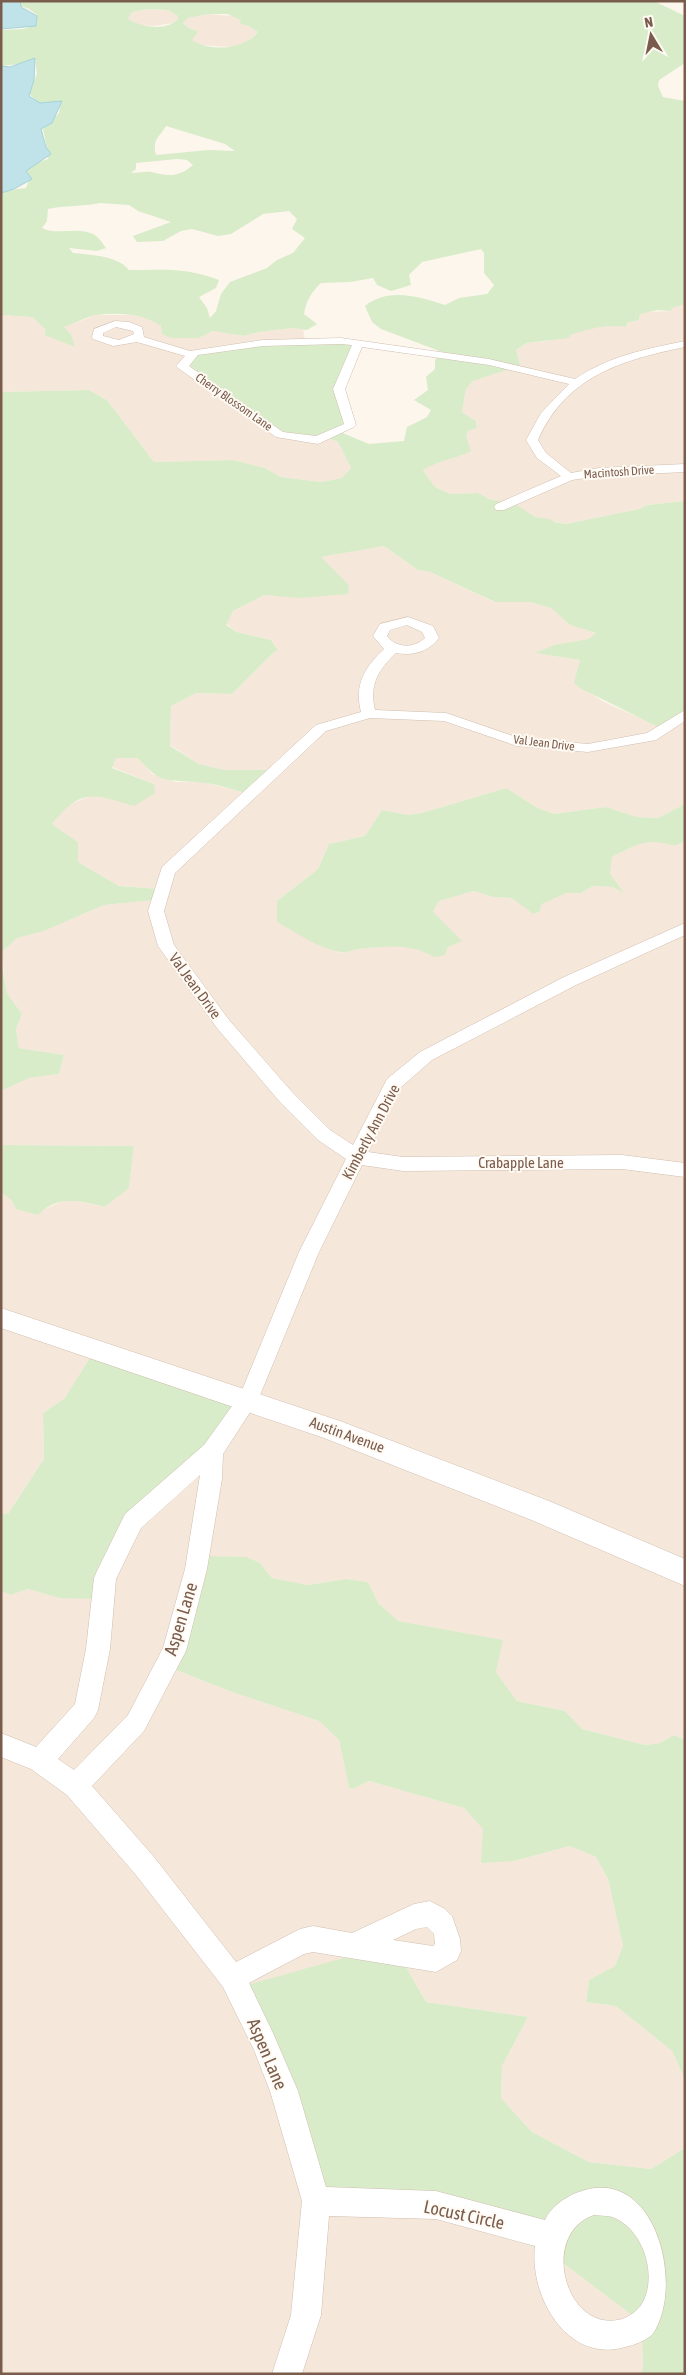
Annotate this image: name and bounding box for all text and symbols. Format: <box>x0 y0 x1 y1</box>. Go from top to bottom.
north arrow <box>626 10 676 60</box>
text: N <box>643 14 654 31</box>
street label: Cherry Blossom Lane <box>193 370 275 434</box>
street label: Macintosh Drive <box>583 463 655 481</box>
street label: Val Jean Drive <box>513 732 575 754</box>
street label: Val Jean Drive <box>166 950 225 1022</box>
street label: Kimberly Ann Drive <box>338 1081 403 1182</box>
street label: Crabapple Lane <box>478 1154 564 1171</box>
street label: Austin Avenue <box>307 1413 387 1456</box>
street label: Aspen Lane <box>159 1580 202 1658</box>
street label: Aspen Lane <box>243 2015 292 2093</box>
street label: Locust Circle <box>422 2196 506 2233</box>

